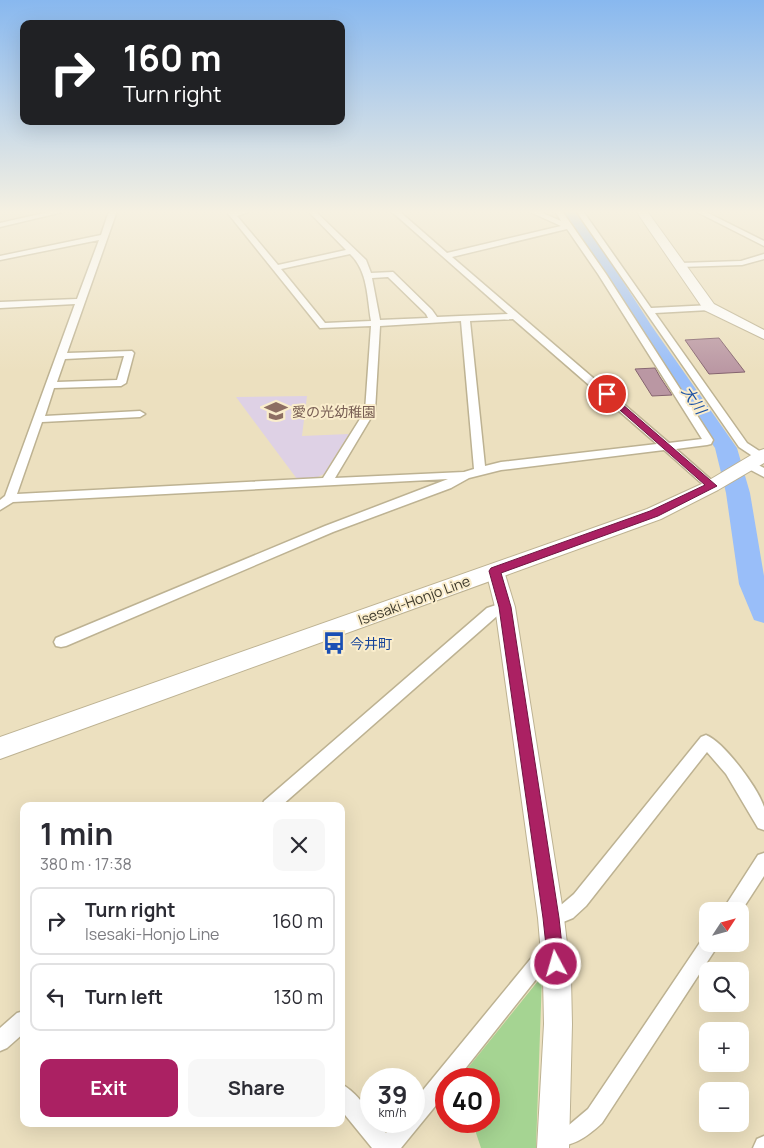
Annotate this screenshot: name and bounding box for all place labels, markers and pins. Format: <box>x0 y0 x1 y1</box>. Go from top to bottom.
pin <box>586 373 628 415</box>
school or university icon: 愛の光幼稚園 <box>263 398 289 424</box>
place label: 愛の光幼稚園 <box>292 402 376 421</box>
bus stop icon: 今井町 <box>321 630 347 656</box>
place label: 今井町 <box>350 634 392 653</box>

